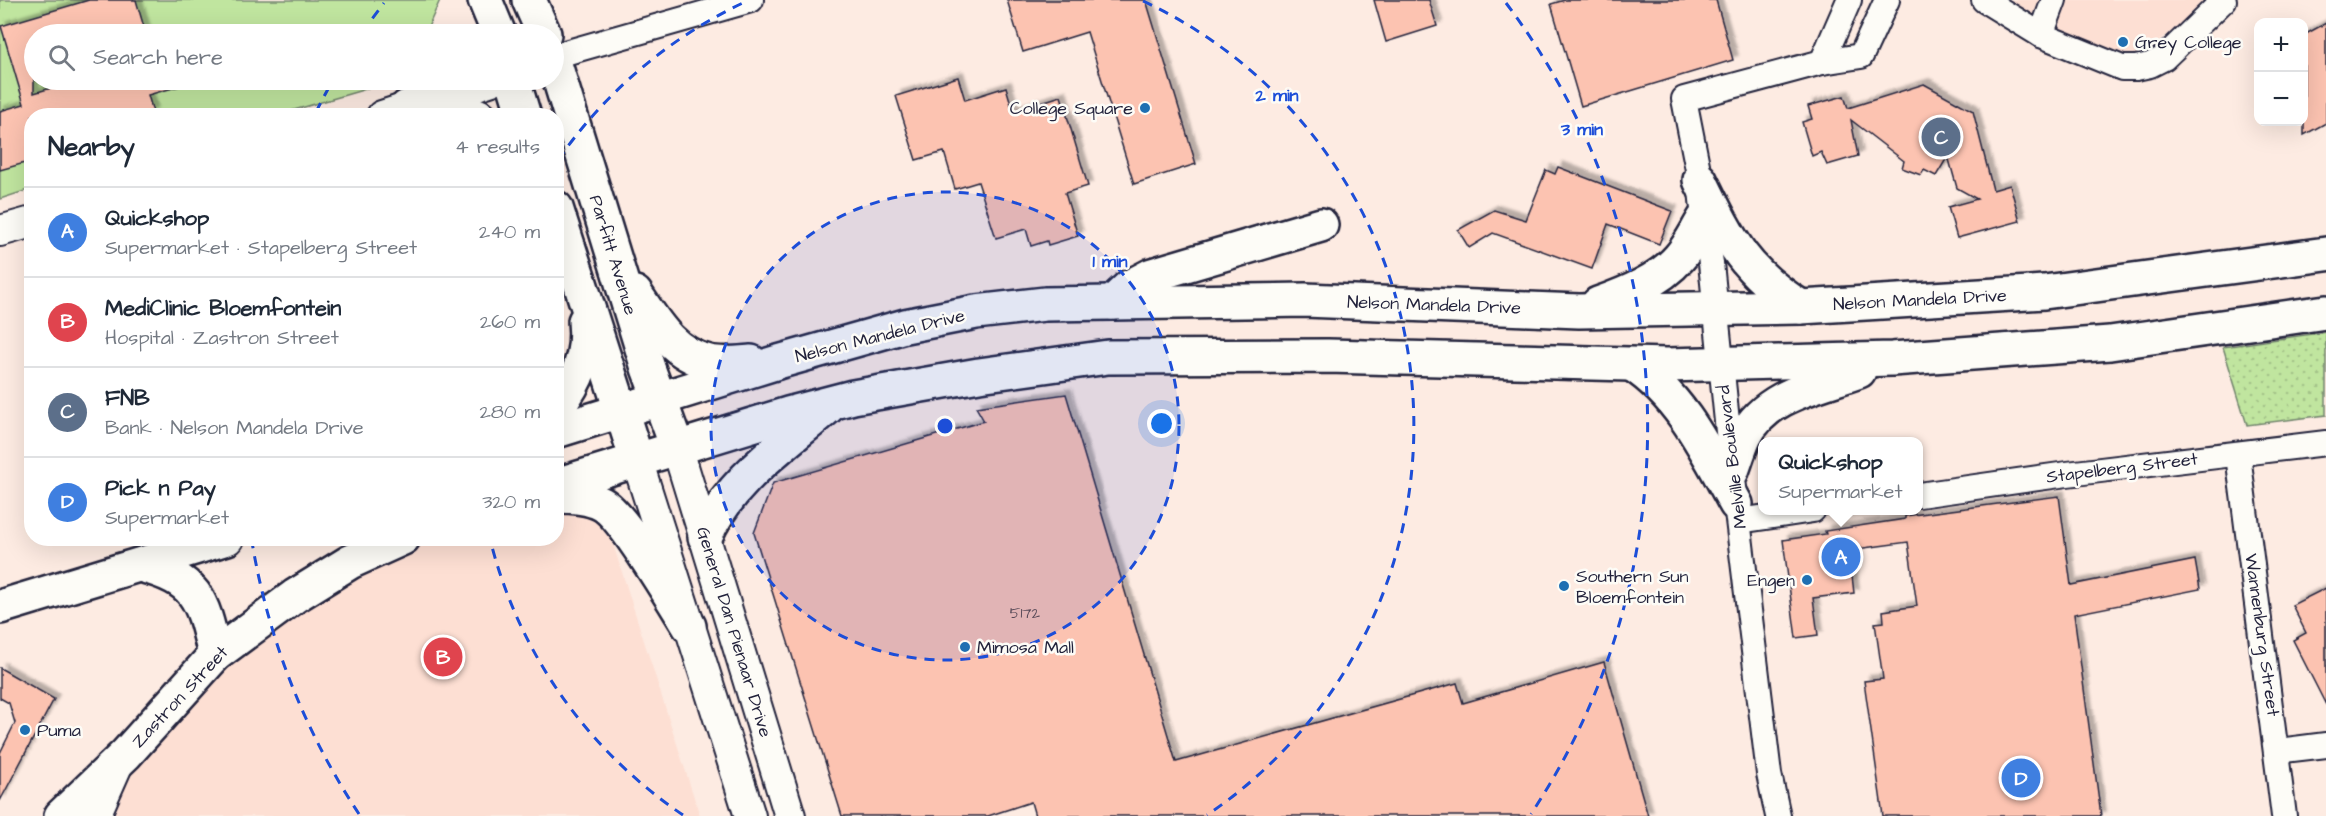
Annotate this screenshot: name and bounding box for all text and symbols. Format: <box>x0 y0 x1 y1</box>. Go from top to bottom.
map controls <box>2254 18 2308 126</box>
button: + <box>2254 18 2308 72</box>
search box <box>24 24 564 90</box>
place label: Grey College <box>2135 30 2242 56</box>
marker: Grey College <box>2116 35 2130 49</box>
icon: search <box>45 41 78 74</box>
text: Search here <box>93 42 223 73</box>
button: − <box>2254 72 2308 126</box>
text: 2 min <box>1254 83 1299 108</box>
place label: College Square <box>1010 96 1133 122</box>
marker: College Square <box>1138 101 1152 115</box>
pin: C <box>1922 114 1960 160</box>
text: 3 min <box>1560 117 1603 142</box>
text: Nearby <box>48 129 135 165</box>
text: 4 results <box>455 133 540 161</box>
street label: Parfitt Avenue <box>583 192 643 318</box>
text: Quickshop <box>105 203 209 234</box>
text: A <box>61 218 74 246</box>
text: 240 m <box>479 218 540 246</box>
text: Supermarket · Stapelberg Street <box>105 234 417 262</box>
text: 1 min <box>1092 249 1128 274</box>
street label: Nelson Mandela Drive <box>1833 283 2008 317</box>
street label: Nelson Mandela Drive <box>1347 289 1522 321</box>
text: MediClinic Bloemfontein <box>105 293 341 324</box>
street label: Nelson Mandela Drive <box>793 303 968 369</box>
text: B <box>60 308 75 336</box>
text: 260 m <box>480 308 540 336</box>
text: Hospital · Zastron Street <box>105 324 339 352</box>
text: FNB <box>105 383 150 414</box>
street label: Melville Boulevard <box>1711 384 1753 530</box>
text: C <box>60 398 75 426</box>
text: 280 m <box>479 398 540 426</box>
your location <box>1147 409 1176 438</box>
text: Bank · Nelson Mandela Drive <box>105 414 364 442</box>
centre of rings <box>935 416 955 436</box>
popup <box>1758 437 1923 515</box>
street label: Stapelberg Street <box>2045 446 2200 491</box>
text: Quickshop <box>1779 447 1883 478</box>
text: Pick n Pay <box>105 473 216 504</box>
text: Supermarket <box>1779 478 1902 506</box>
text: D <box>61 488 74 516</box>
text: 320 m <box>482 488 540 516</box>
text: Supermarket <box>105 504 229 532</box>
street label: General Dan Pienaar Drive <box>690 524 778 741</box>
pin: A <box>1822 534 1860 580</box>
street label: Wannenburg Street <box>2237 552 2286 719</box>
place label: Southern Sun Bloemfontein <box>1576 564 1689 610</box>
place label: Engen <box>1747 568 1795 594</box>
marker: Engen <box>1800 573 1814 587</box>
marker: Southern Sun Bloemfontein <box>1557 579 1571 593</box>
house number: 5172 <box>1010 603 1041 624</box>
pin: B <box>424 634 462 680</box>
place label: Mimosa Mall <box>977 635 1074 660</box>
street label: Zastron Street <box>126 640 234 754</box>
marker: Mimosa Mall <box>958 640 972 654</box>
place label: Puma <box>37 718 81 743</box>
marker: Puma <box>18 723 32 737</box>
pin: D <box>2002 756 2040 800</box>

